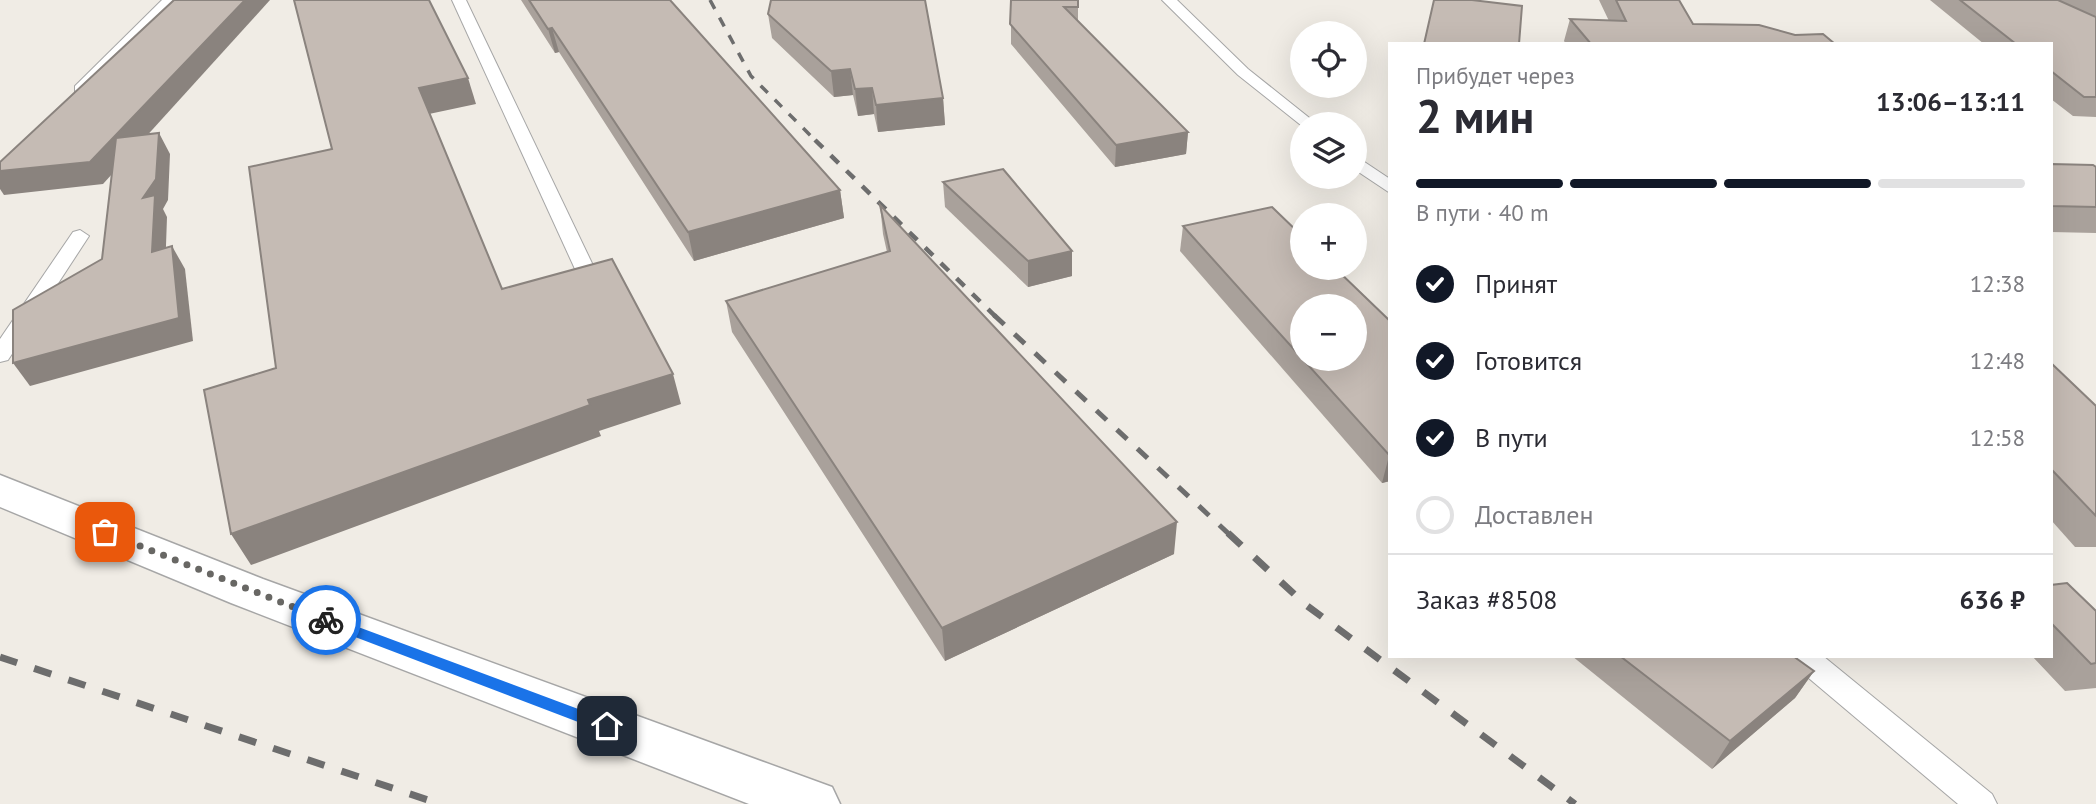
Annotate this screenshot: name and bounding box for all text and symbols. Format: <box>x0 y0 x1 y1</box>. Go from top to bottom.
map controls <box>1290 21 1367 371</box>
button: locate <box>1290 21 1367 98</box>
text: Прибудет через <box>1416 61 1575 90</box>
text: 13:06–13:11 <box>1876 85 2025 118</box>
text: 2 мин <box>1416 86 1534 146</box>
button: layers <box>1290 112 1367 189</box>
text: В пути · 40 m <box>1416 198 1549 227</box>
button: + <box>1290 203 1367 280</box>
icon: check <box>1416 265 1454 303</box>
text: Принят <box>1475 267 1557 300</box>
text: 12:38 <box>1970 269 2025 298</box>
button: − <box>1290 294 1367 371</box>
icon: check <box>1416 342 1454 380</box>
text: Готовится <box>1475 344 1582 377</box>
text: 12:48 <box>1970 346 2025 375</box>
icon: check <box>1416 419 1454 457</box>
text: В пути <box>1475 421 1548 454</box>
text: 12:58 <box>1970 423 2025 452</box>
text: Доставлен <box>1475 498 1594 531</box>
pin <box>75 502 135 562</box>
icon: bag <box>86 513 124 551</box>
text: Заказ #8508 <box>1416 583 1558 616</box>
text: 636 ₽ <box>1959 583 2025 616</box>
courier <box>291 585 361 655</box>
icon: bike <box>307 601 345 639</box>
pin <box>577 696 637 756</box>
icon: home <box>588 707 626 745</box>

